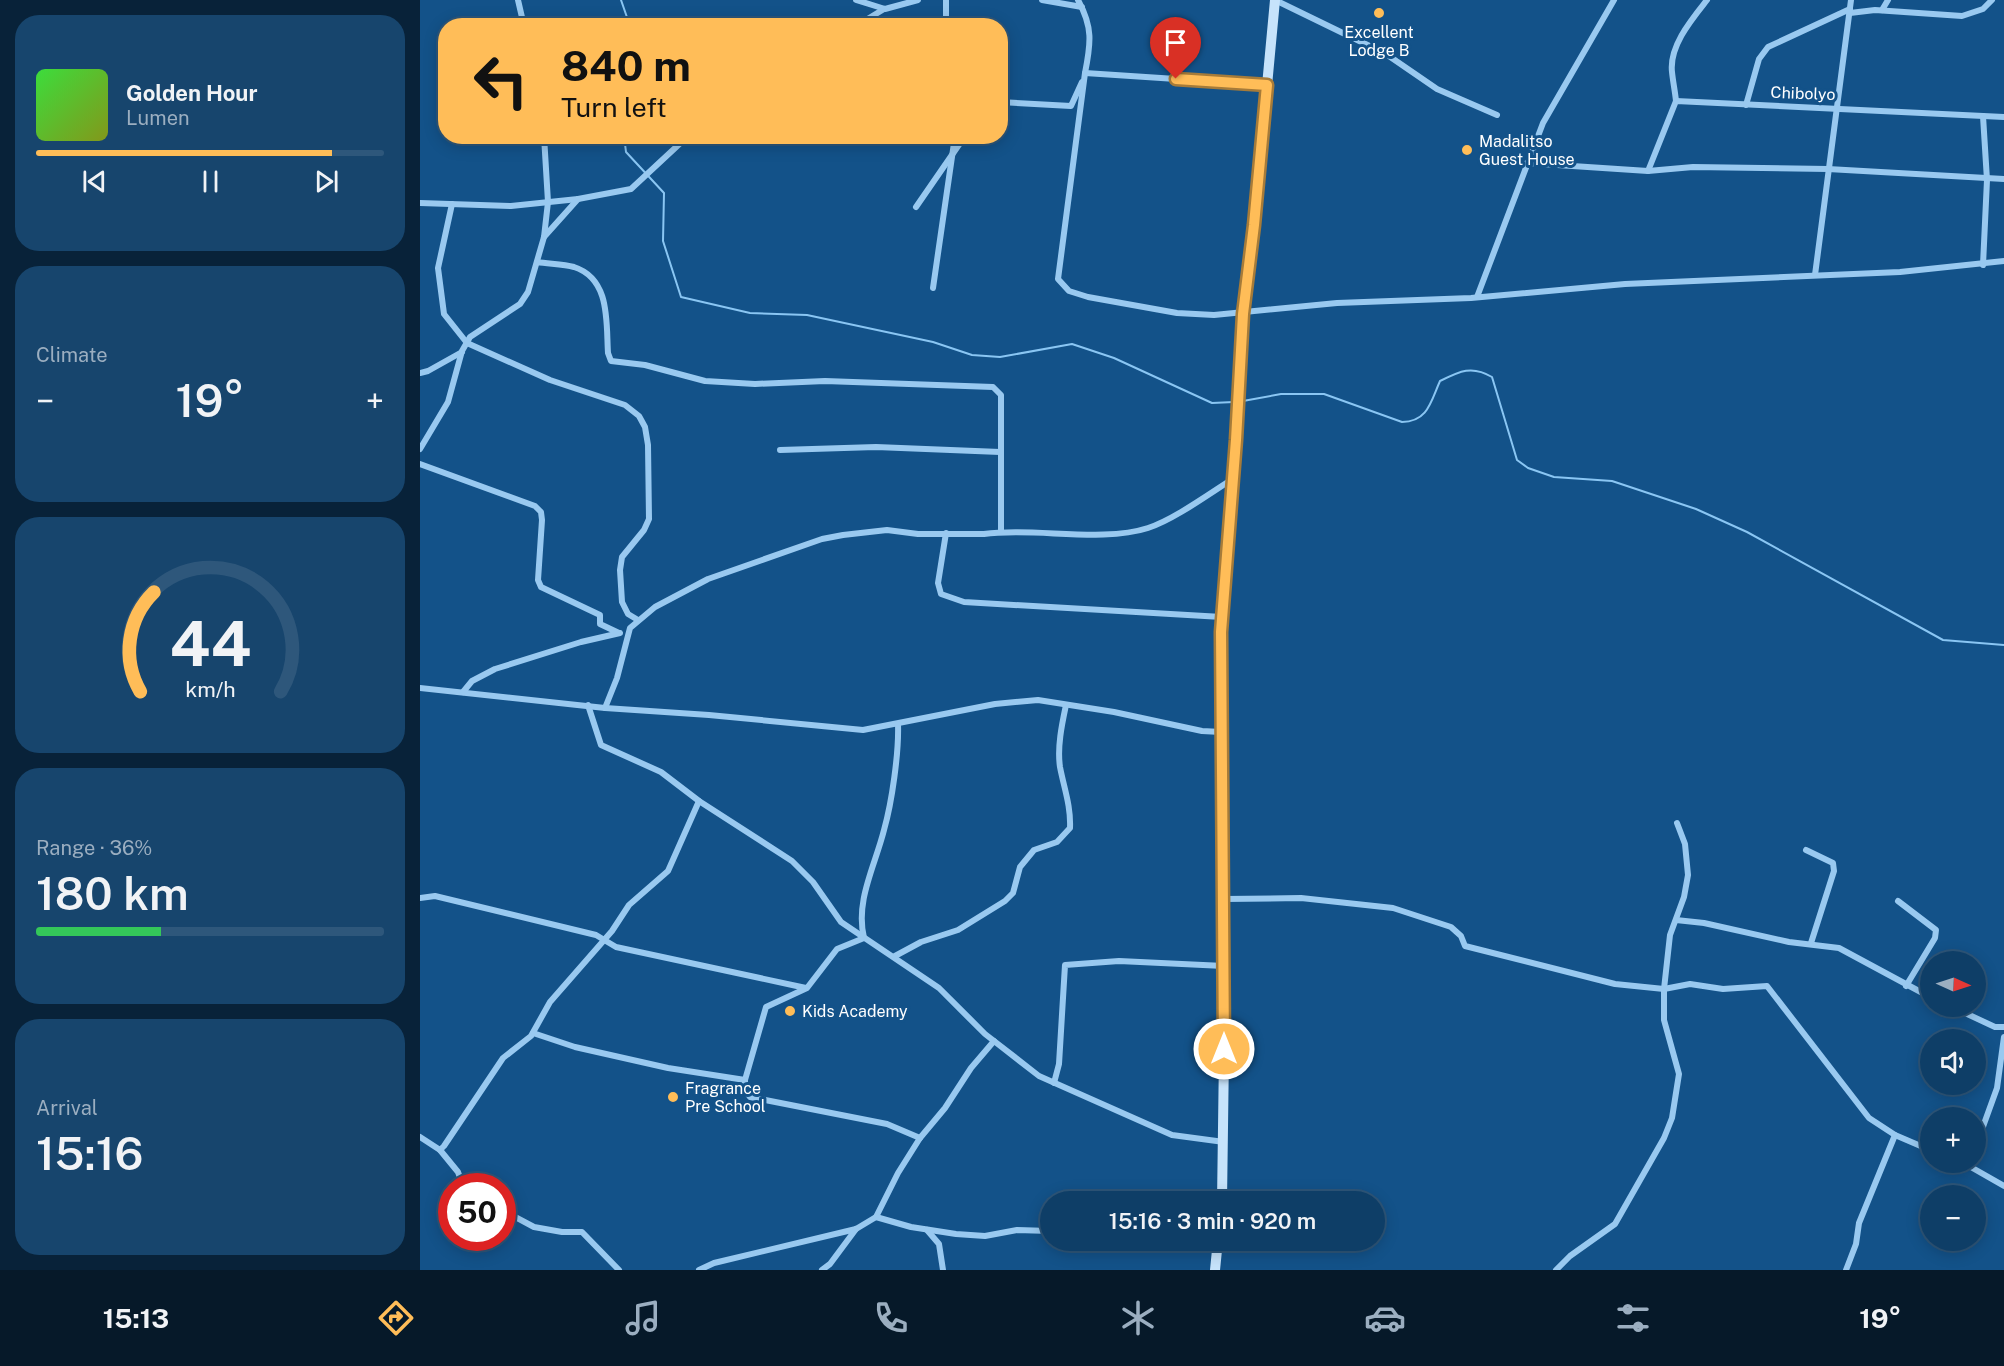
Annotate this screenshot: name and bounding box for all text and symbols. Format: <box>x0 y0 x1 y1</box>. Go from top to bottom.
marker: Excellent Lodge B <box>1372 6 1386 20</box>
pin <box>1150 17 1201 79</box>
place label: Excellent Lodge B <box>1344 23 1414 60</box>
icon: arrive <box>1159 26 1192 59</box>
text: 840 m <box>561 41 691 90</box>
icon: left <box>462 42 540 120</box>
text: Golden Hour <box>126 80 257 106</box>
street label: Chibolyo <box>1770 83 1836 104</box>
text: Turn left <box>561 91 667 123</box>
text: Lumen <box>126 106 190 130</box>
place label: Madalitso Guest House <box>1479 132 1575 169</box>
marker: Madalitso Guest House <box>1460 143 1474 157</box>
icon: previous <box>78 165 111 198</box>
icon: pause <box>194 165 227 198</box>
icon: next <box>310 165 343 198</box>
text: Climate <box>36 343 108 367</box>
text: 19° <box>176 374 244 427</box>
text: − <box>36 382 54 420</box>
text: + <box>366 382 384 420</box>
text: 44 <box>169 607 251 680</box>
text: km/h <box>185 677 235 702</box>
text: Range · 36% <box>36 836 152 860</box>
text: 180 km <box>36 867 189 920</box>
north arrow <box>1920 951 1986 1017</box>
map controls <box>1920 951 1986 1251</box>
place label: Kids Academy <box>802 1002 908 1021</box>
marker: Kids Academy <box>783 1004 797 1018</box>
position arrow <box>1192 1017 1256 1081</box>
button: sound <box>1920 1029 1986 1095</box>
place label: Fragrance Pre School <box>685 1079 766 1116</box>
marker: Fragrance Pre School <box>666 1090 680 1104</box>
text: Arrival <box>36 1096 98 1120</box>
button: + <box>1920 1107 1986 1173</box>
text: 15:16 <box>36 1127 143 1180</box>
speed limit sign: 50 <box>438 1173 516 1251</box>
button: − <box>1920 1185 1986 1251</box>
text: 15:16 · 3 min · 920 m <box>1109 1208 1316 1234</box>
icon: directions <box>375 1297 417 1339</box>
icon: music <box>622 1297 664 1339</box>
icon: phone <box>870 1297 912 1339</box>
icon: climate <box>1117 1297 1159 1339</box>
icon: car <box>1364 1297 1406 1339</box>
icon: filters <box>1612 1297 1654 1339</box>
text: 15:13 <box>103 1302 169 1334</box>
text: 19° <box>1859 1302 1901 1334</box>

